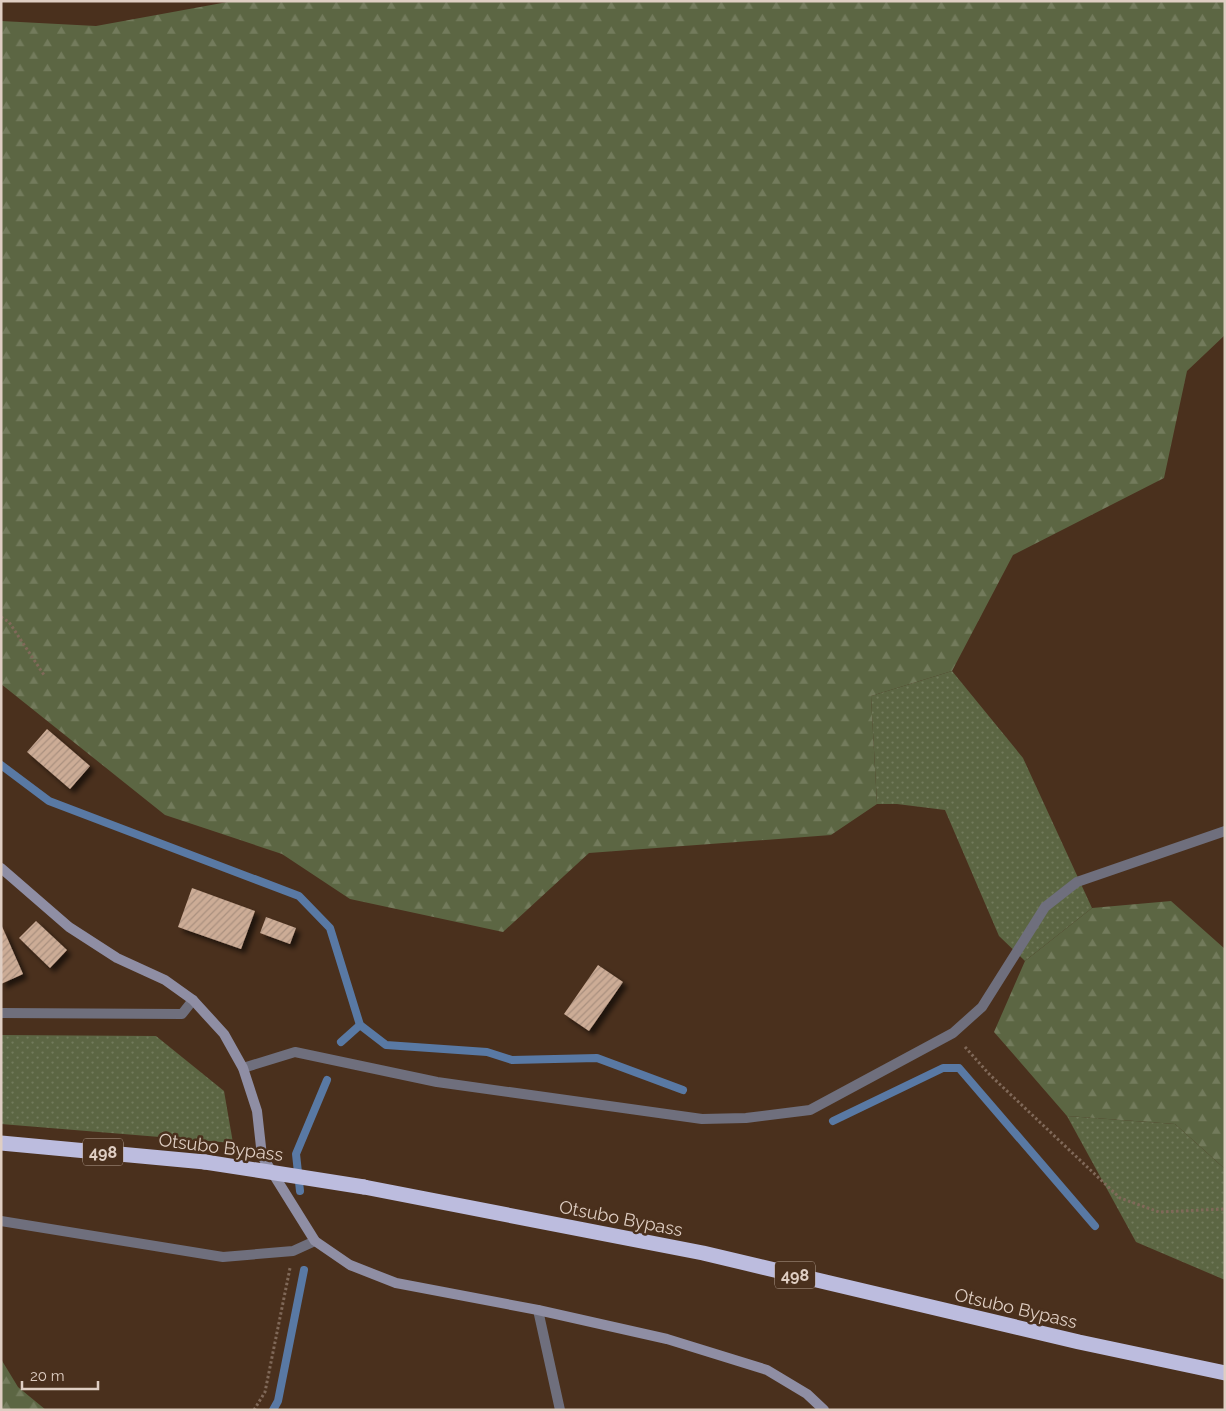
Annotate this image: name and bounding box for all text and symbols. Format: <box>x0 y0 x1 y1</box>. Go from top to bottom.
street label: Otsubo Bypass <box>158 1129 285 1165</box>
road number: 498 <box>83 1138 123 1166</box>
street label: Otsubo Bypass <box>558 1196 685 1240</box>
road number: 498 <box>775 1262 815 1288</box>
street label: Otsubo Bypass <box>953 1284 1080 1332</box>
scale bar <box>22 1358 99 1390</box>
text: 20 m <box>30 1367 65 1385</box>

